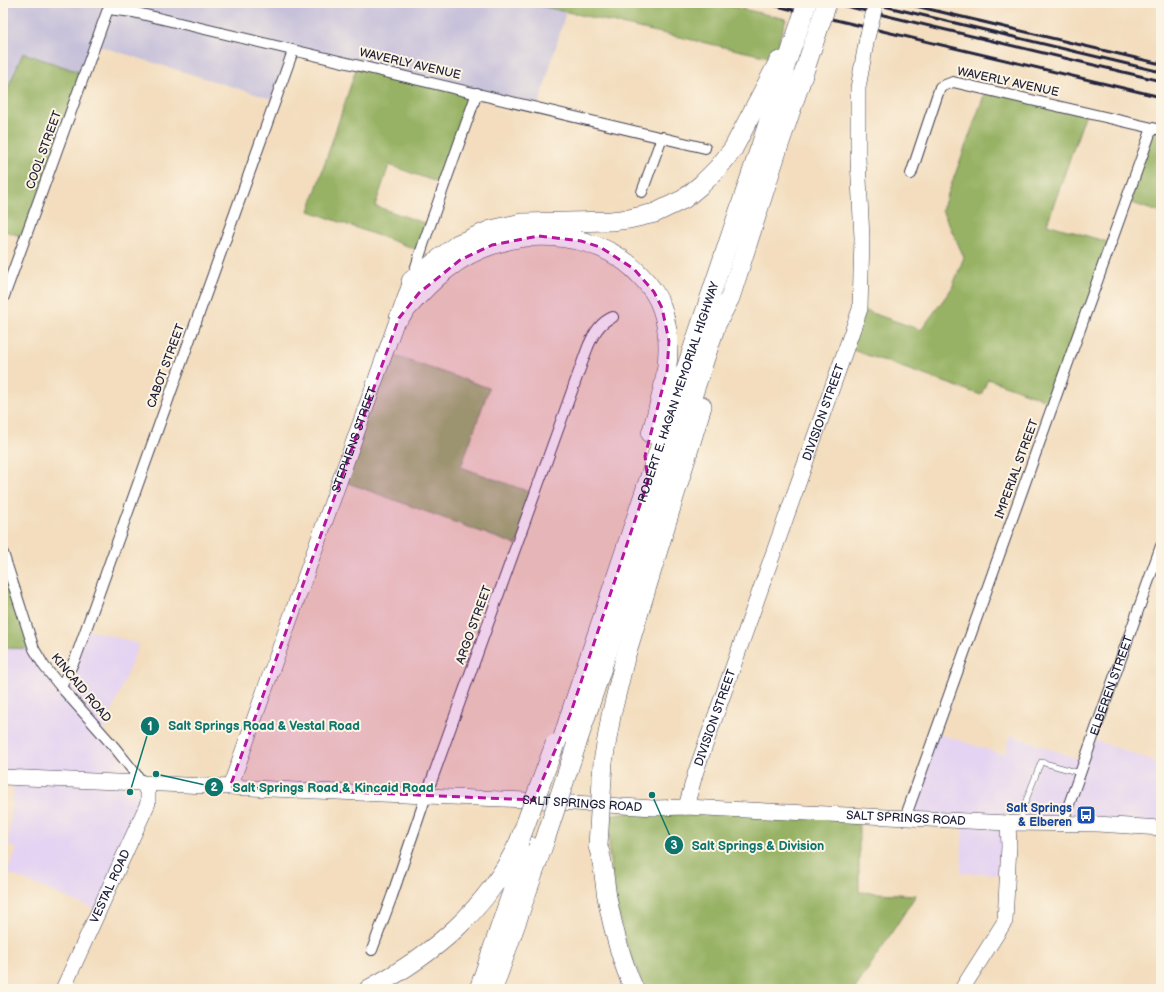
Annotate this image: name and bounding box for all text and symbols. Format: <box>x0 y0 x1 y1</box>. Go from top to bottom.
street label: WAVERLY AVENUE <box>358 45 462 83</box>
street label: WAVERLY AVENUE <box>956 64 1060 100</box>
street label: COOL STREET <box>23 108 65 191</box>
street label: ROBERT E. HAGAN MEMORIAL HIGHWAY <box>634 279 722 504</box>
street label: CABOT STREET <box>144 321 188 410</box>
street label: DIVISION STREET <box>799 361 848 463</box>
street label: STEPHENS STREET <box>328 384 380 495</box>
street label: IMPERIAL STREET <box>992 416 1042 521</box>
street label: ARGO STREET <box>453 583 495 666</box>
street label: ELBEREN STREET <box>1087 633 1136 738</box>
street label: KINCAID ROAD <box>48 650 114 726</box>
street label: DIVISION STREET <box>691 666 739 768</box>
callout: Salt Springs Road & Vestal Road <box>140 713 368 738</box>
text: Salt Springs Road & Vestal Road <box>168 718 360 734</box>
text: 1 <box>147 719 153 734</box>
callout: Salt Springs Road & Kincaid Road <box>204 775 441 800</box>
text: 2 <box>210 780 218 795</box>
text: Salt Springs Road & Kincaid Road <box>233 780 433 796</box>
street label: SALT SPRINGS ROAD <box>522 792 643 815</box>
place label: Salt Springs & Elberen <box>1006 801 1072 830</box>
bus stop icon: Salt Springs & Elberen <box>1075 804 1097 826</box>
street label: SALT SPRINGS ROAD <box>846 807 966 828</box>
callout: Salt Springs & Division <box>664 833 832 858</box>
text: 3 <box>670 838 678 853</box>
text: Salt Springs & Division <box>692 838 824 854</box>
street label: VESTAL ROAD <box>87 847 133 925</box>

